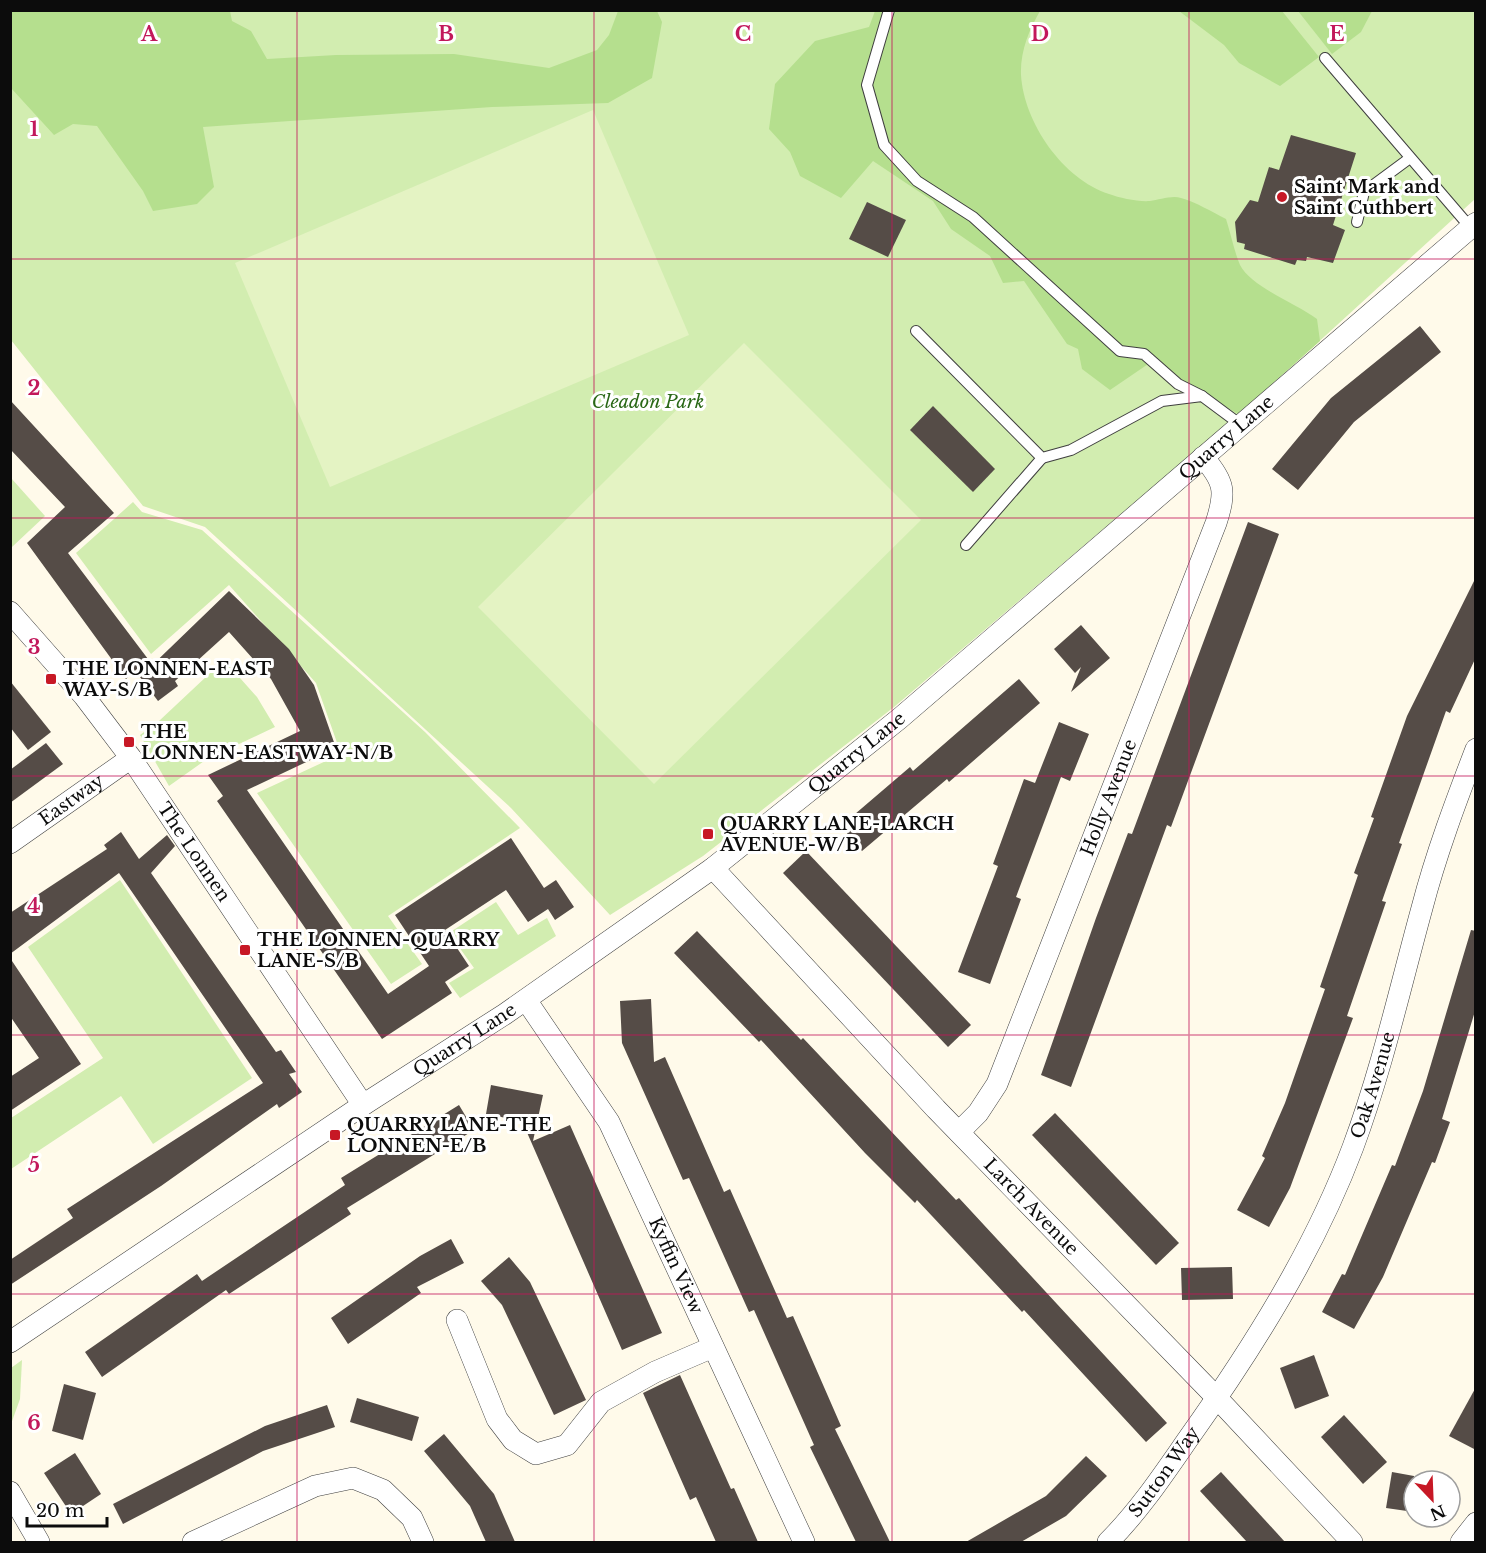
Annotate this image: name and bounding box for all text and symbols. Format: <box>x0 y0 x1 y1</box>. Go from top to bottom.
text: A <box>140 22 158 46</box>
text: B <box>438 22 454 46</box>
text: C <box>735 22 751 46</box>
text: D <box>1031 22 1049 46</box>
text: E <box>1329 22 1345 46</box>
text: 1 <box>30 117 39 141</box>
place label: Saint Mark and Saint Cuthbert <box>1294 176 1440 219</box>
marker: Saint Mark and Saint Cuthbert <box>1275 190 1289 204</box>
text: 2 <box>27 376 41 400</box>
park label: Cleadon Park <box>592 391 704 413</box>
street label: Quarry Lane <box>1174 391 1278 484</box>
text: 3 <box>28 635 40 659</box>
place label: THE LONNEN-EAST WAY-S/B <box>62 658 271 701</box>
marker: THE LONNEN-EAST WAY-S/B <box>44 672 58 686</box>
street label: Quarry Lane <box>804 707 910 798</box>
place label: THE LONNEN-EASTWAY-N/B <box>141 721 393 764</box>
marker: THE LONNEN-EASTWAY-N/B <box>122 735 136 749</box>
street label: Holly Avenue <box>1076 736 1142 859</box>
street label: Eastway <box>35 769 109 830</box>
street label: The Lonnen <box>153 798 235 906</box>
place label: QUARRY LANE-LARCH AVENUE-W/B <box>719 813 954 856</box>
marker: QUARRY LANE-LARCH AVENUE-W/B <box>701 827 715 841</box>
text: 4 <box>27 894 41 918</box>
place label: THE LONNEN-QUARRY LANE-S/B <box>257 929 501 972</box>
marker: THE LONNEN-QUARRY LANE-S/B <box>238 943 252 957</box>
street label: Quarry Lane <box>409 999 521 1081</box>
street label: Oak Avenue <box>1346 1029 1400 1142</box>
place label: QUARRY LANE-THE LONNEN-E/B <box>347 1114 552 1157</box>
marker: QUARRY LANE-THE LONNEN-E/B <box>328 1128 342 1142</box>
text: 5 <box>28 1153 40 1177</box>
street label: Larch Avenue <box>979 1154 1083 1260</box>
street label: Kyffin View <box>644 1214 708 1318</box>
text: 6 <box>27 1411 41 1435</box>
street label: Sutton Way <box>1124 1422 1205 1522</box>
north arrow <box>1402 1469 1462 1529</box>
scale bar <box>27 1490 106 1528</box>
text: 20 m <box>36 1500 84 1522</box>
text: N <box>1427 1501 1449 1525</box>

